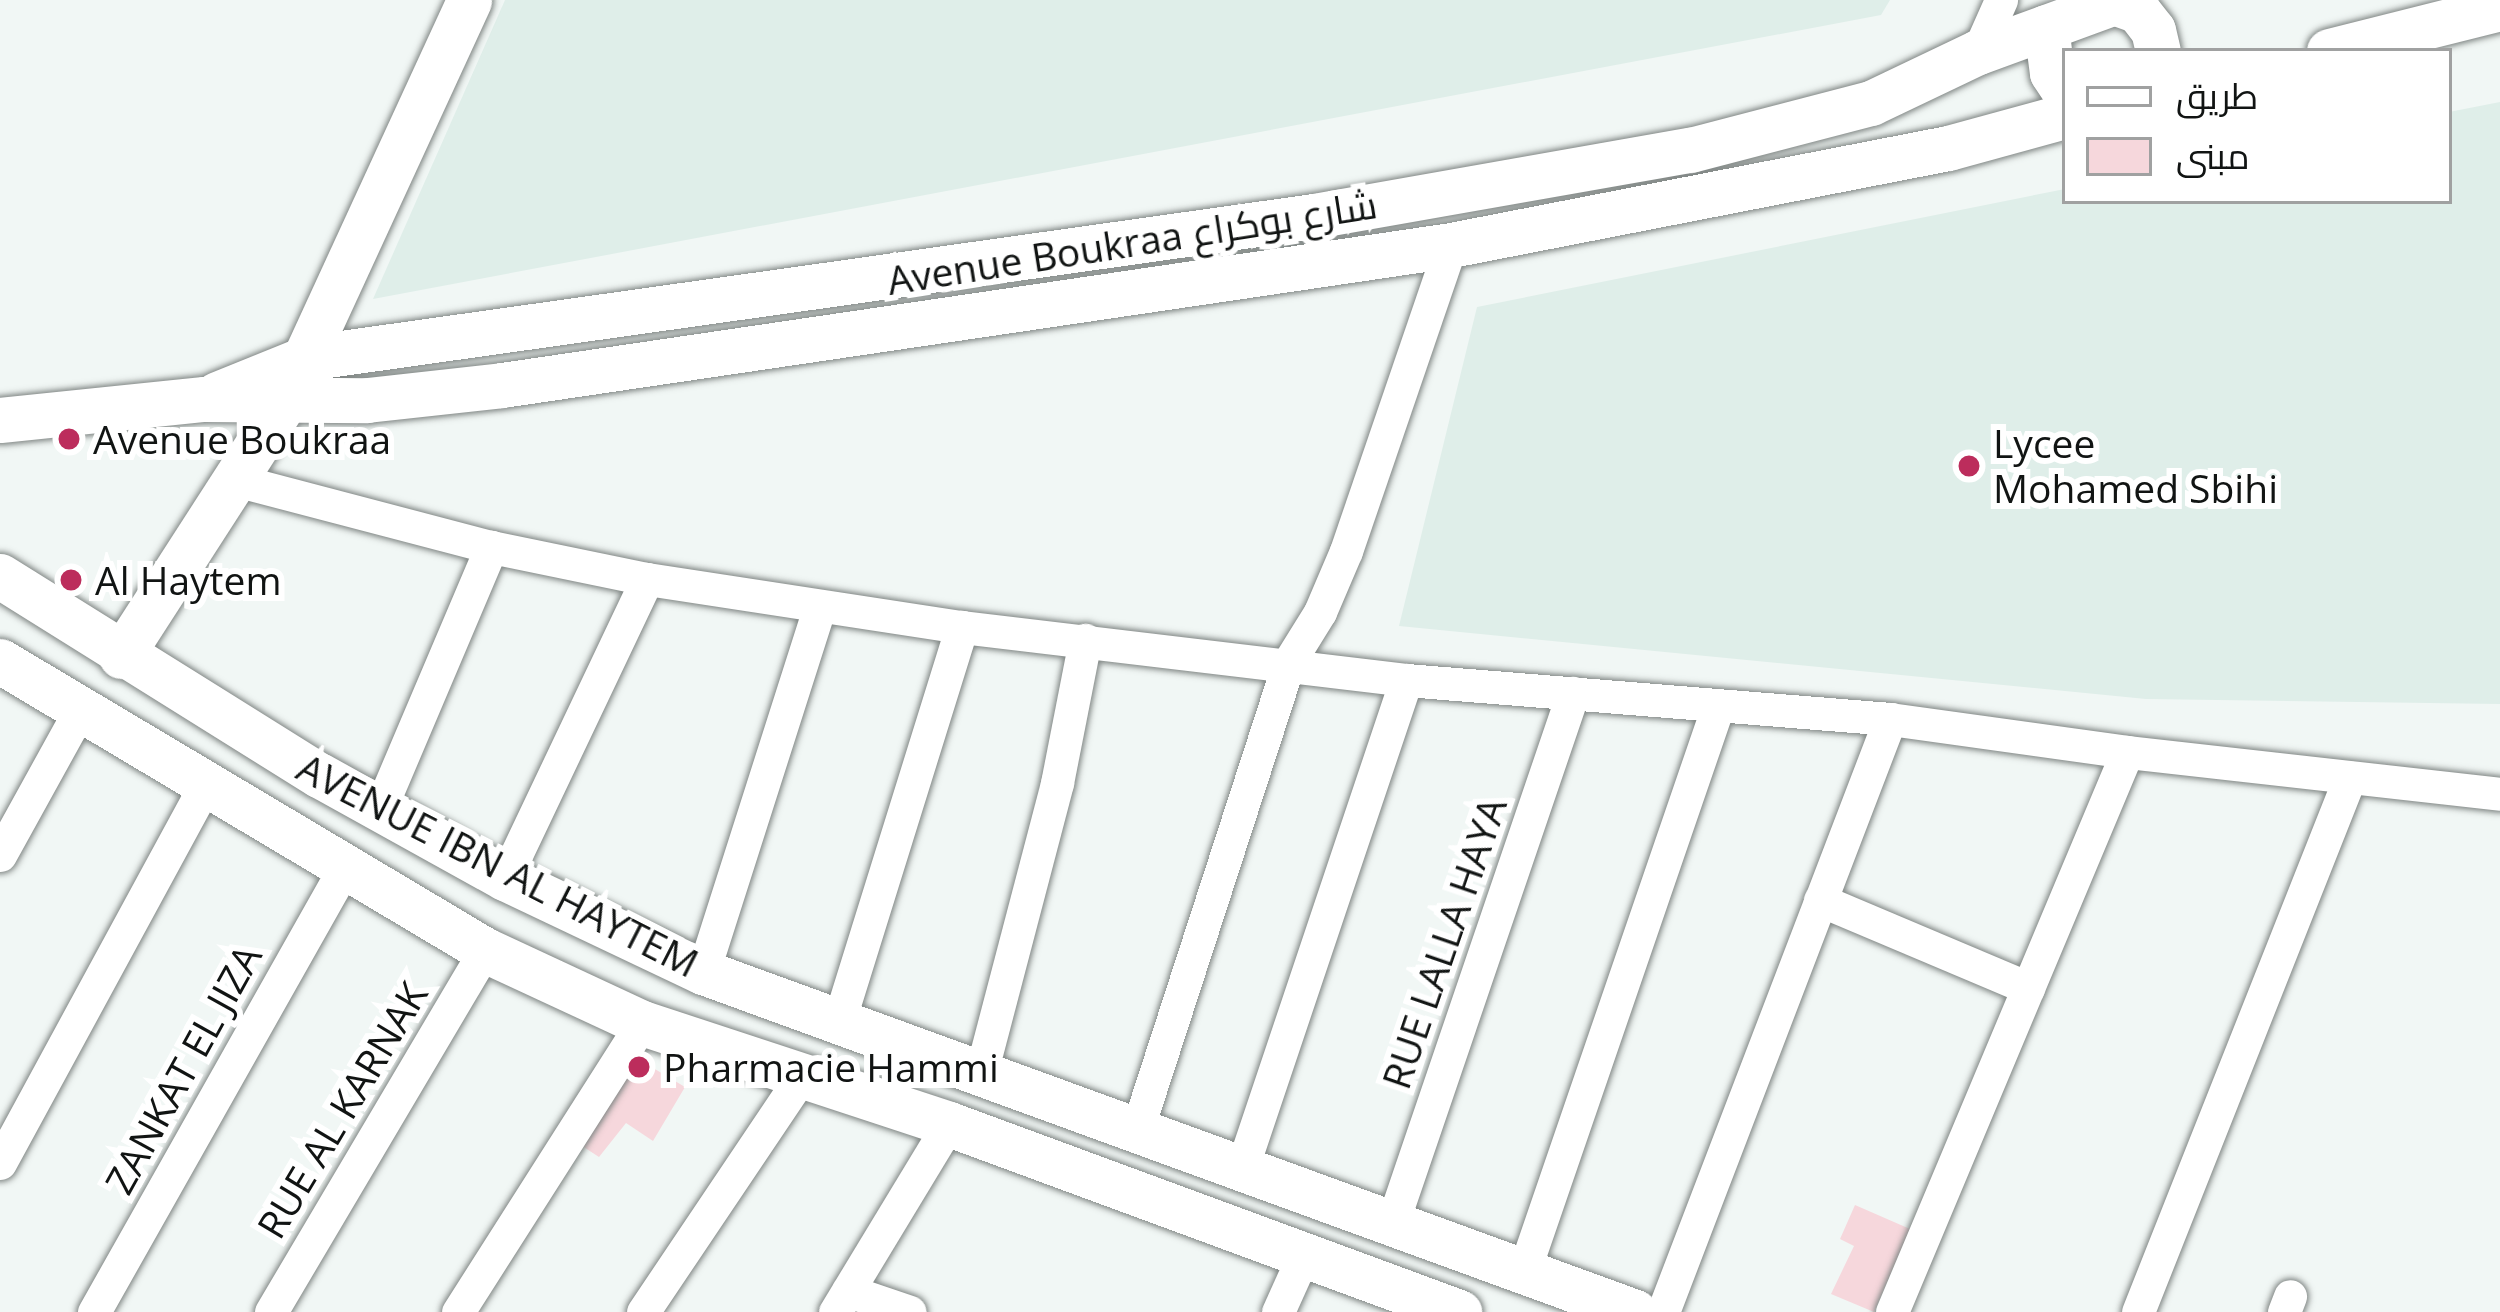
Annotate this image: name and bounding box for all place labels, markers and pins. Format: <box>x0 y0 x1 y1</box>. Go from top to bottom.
place label: Avenue Boukraa <box>93 416 391 462</box>
place label: Lycee Mohamed Sbihi <box>1993 421 2278 512</box>
marker: Avenue Boukraa <box>56 426 82 452</box>
marker: Lycee Mohamed Sbihi <box>1956 453 1982 479</box>
place label: Al Haytem <box>95 557 282 603</box>
marker: Al Haytem <box>58 567 84 593</box>
place label: Pharmacie Hammi <box>663 1044 999 1090</box>
marker: Pharmacie Hammi <box>626 1054 652 1080</box>

